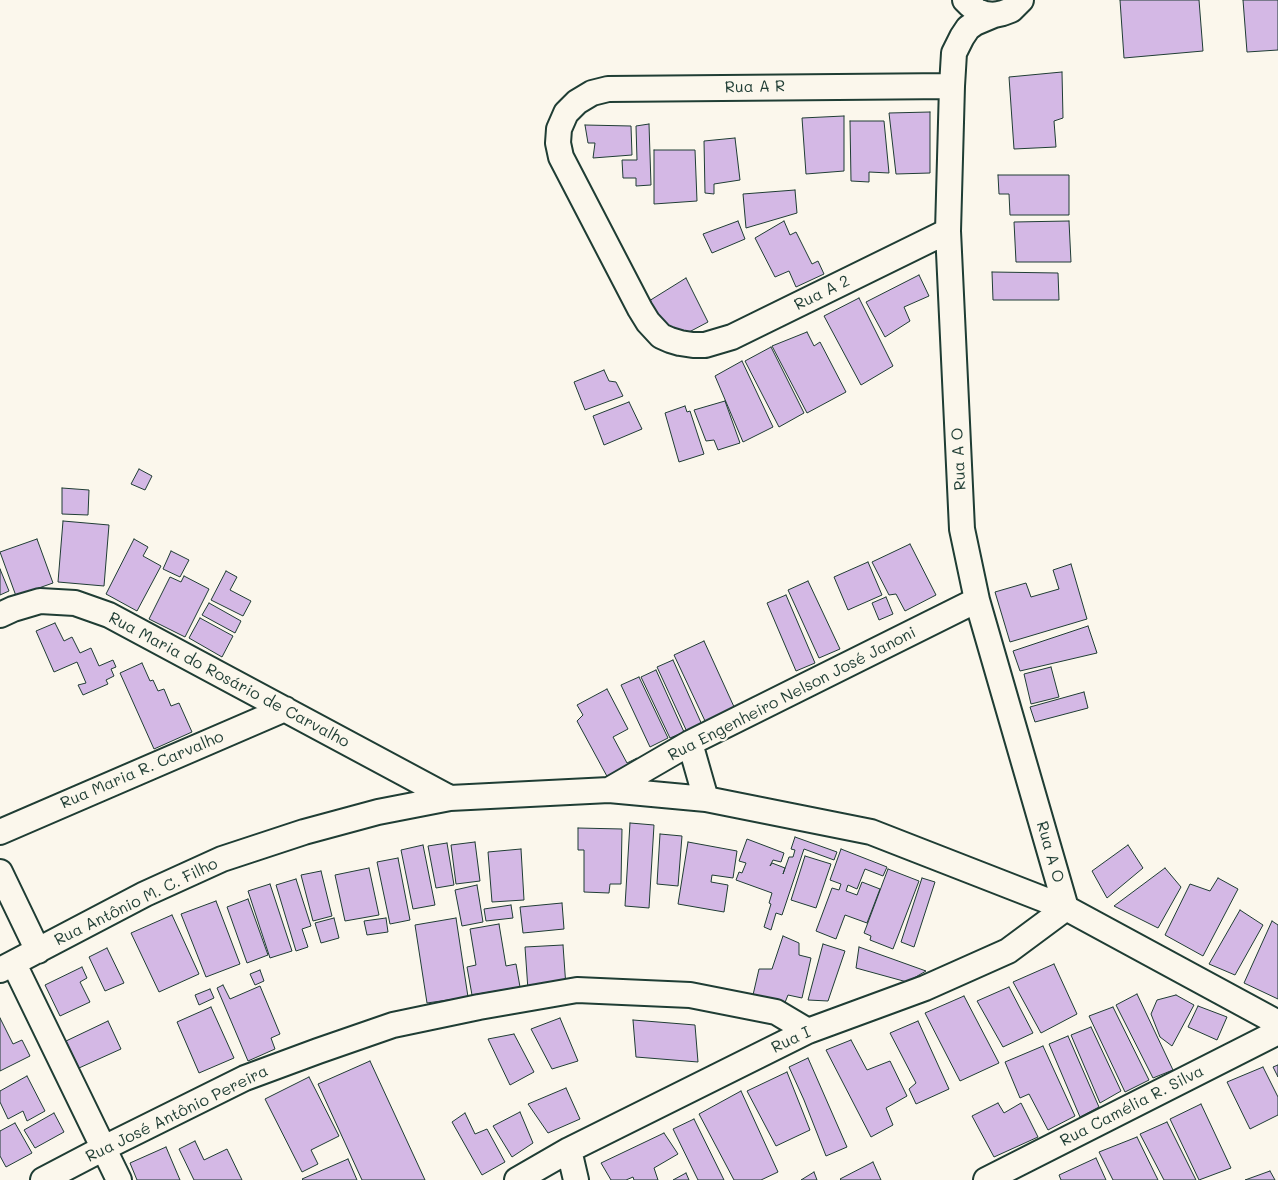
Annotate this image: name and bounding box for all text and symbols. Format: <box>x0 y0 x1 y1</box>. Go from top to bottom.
street label: Rua A R <box>725 77 785 97</box>
street label: Rua A 2 <box>791 271 853 315</box>
street label: Rua A O <box>948 427 970 491</box>
street label: Rua Maria do Rosário de Carvalho <box>105 608 353 752</box>
street label: Rua Engenheiro Nelson José Janoni <box>665 623 919 765</box>
street label: Rua Maria R. Carvalho <box>58 727 226 813</box>
street label: Rua A O <box>1032 819 1068 885</box>
street label: Rua Antônio M. C. Filho <box>51 854 221 950</box>
street label: Rua I <box>768 1023 814 1057</box>
street label: Rua José Antônio Pereira <box>83 1061 271 1167</box>
street label: Rua Camélia R. Silva <box>1057 1061 1207 1151</box>

